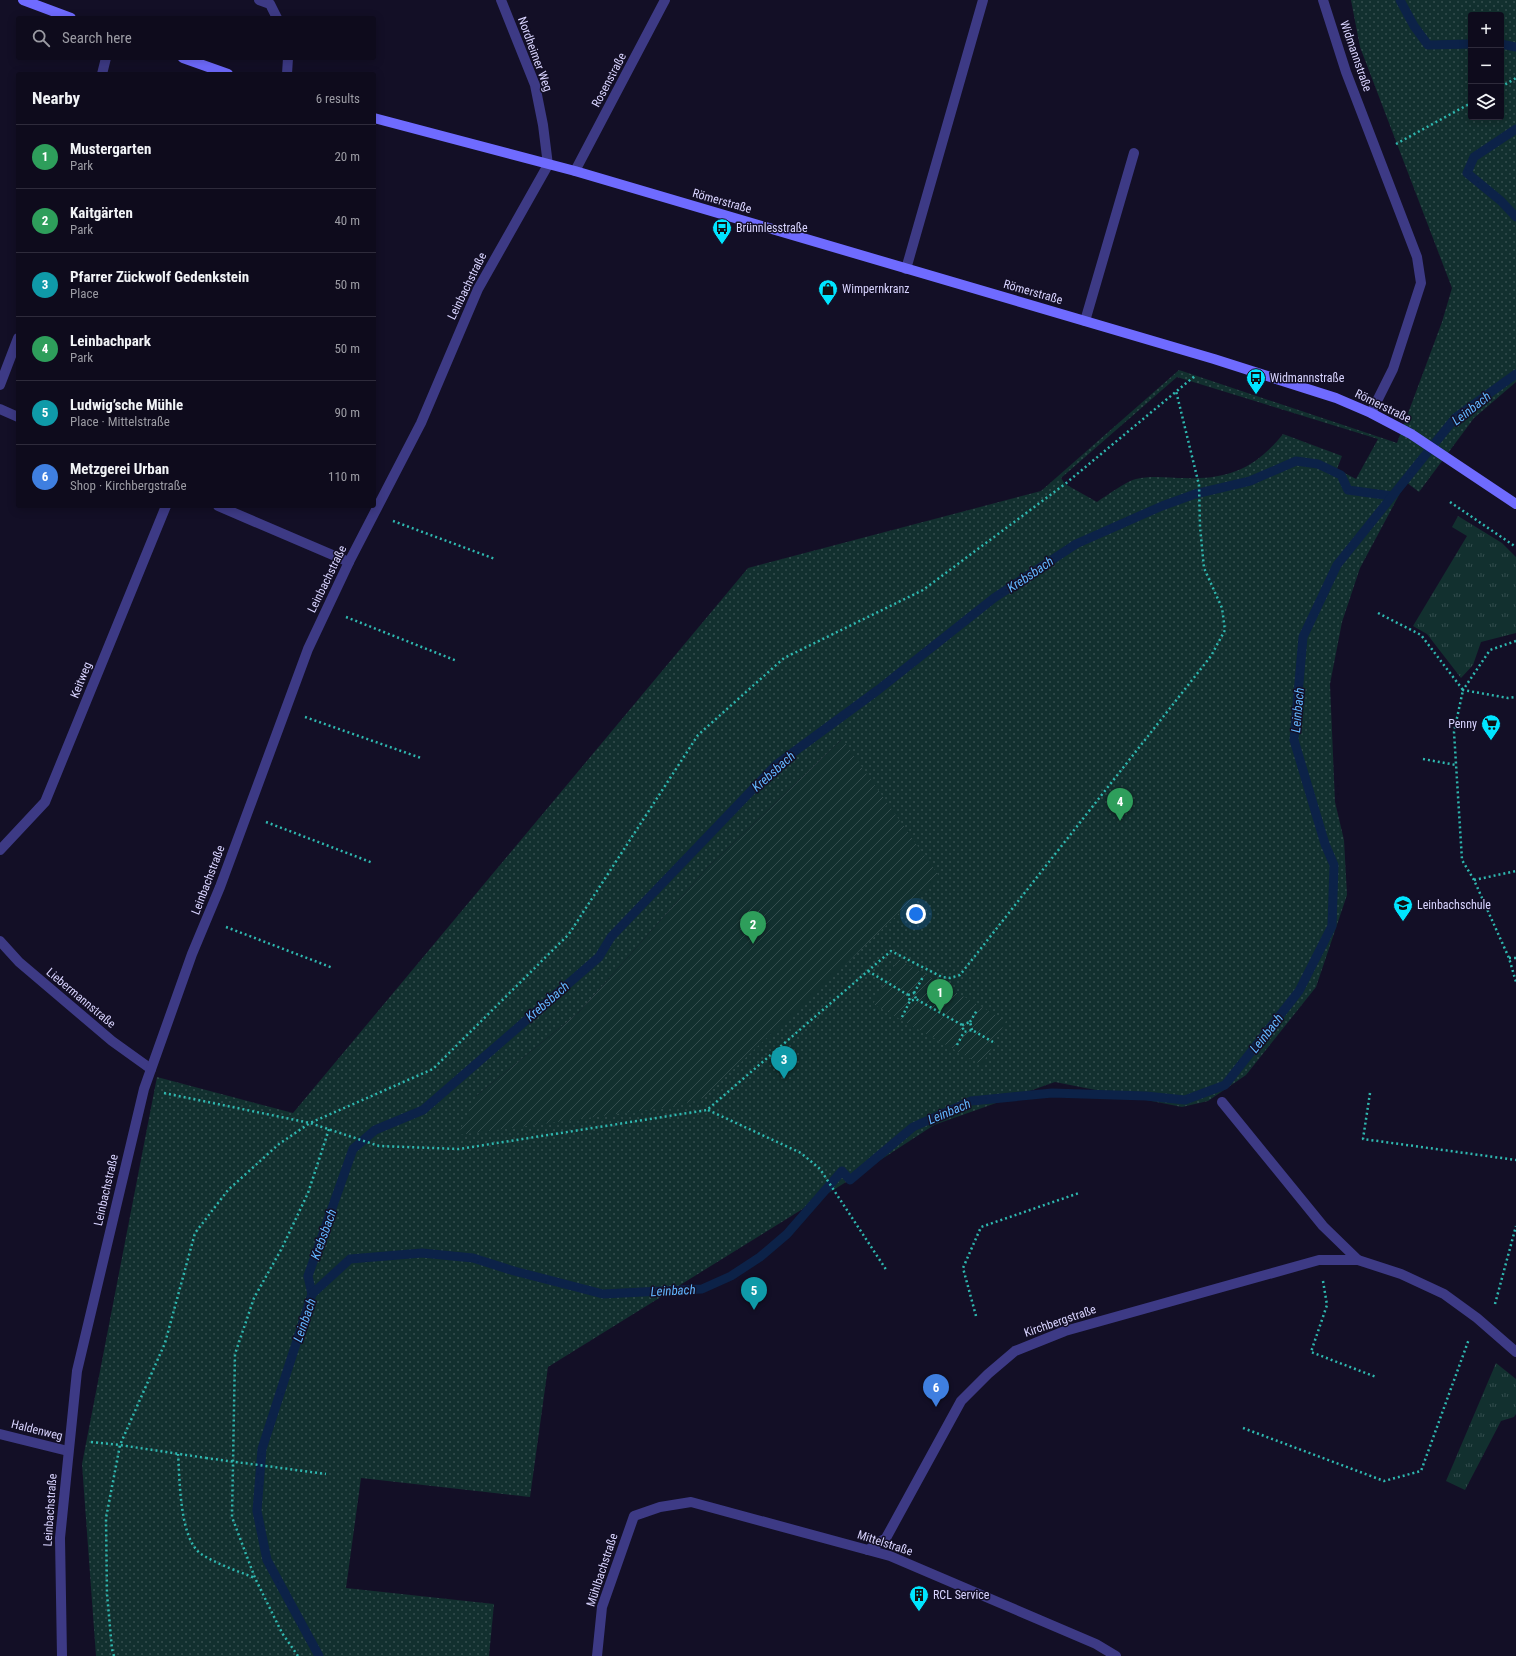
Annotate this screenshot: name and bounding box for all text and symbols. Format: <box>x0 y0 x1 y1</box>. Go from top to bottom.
map controls <box>1468 12 1504 120</box>
button: + <box>1468 12 1504 48</box>
street label: Nordheimer Weg <box>515 15 555 93</box>
search box <box>16 16 376 60</box>
street label: Widmannstraße <box>1337 19 1375 94</box>
icon: search <box>30 27 52 49</box>
text: Search here <box>62 29 132 47</box>
button: − <box>1468 48 1504 84</box>
street label: Rosenstraße <box>589 50 629 110</box>
button: layers <box>1468 84 1504 120</box>
text: Nearby <box>32 88 80 108</box>
text: 6 results <box>316 91 360 106</box>
text: Mustergarten <box>70 140 151 158</box>
text: 1 <box>42 149 48 164</box>
text: 20 m <box>334 149 360 164</box>
text: Park <box>70 158 93 173</box>
street label: Römerstraße <box>691 186 754 216</box>
text: Kaitgärten <box>70 204 133 222</box>
text: 2 <box>42 213 48 228</box>
text: 40 m <box>334 213 360 228</box>
bus stop icon: Brünnlesstraße <box>711 217 733 245</box>
place label: Brünnlesstraße <box>736 221 808 235</box>
text: Park <box>70 222 93 237</box>
street label: Leinbachstraße <box>445 250 489 322</box>
text: Pfarrer Zückwolf Gedenkstein <box>70 268 249 286</box>
text: 3 <box>42 277 48 292</box>
text: 50 m <box>334 277 360 292</box>
street label: Römerstraße <box>1002 277 1065 307</box>
shop icon: Wimpernkranz <box>817 278 839 306</box>
place label: Wimpernkranz <box>842 282 910 296</box>
text: Place <box>70 286 99 301</box>
text: Leinbachpark <box>70 332 151 350</box>
text: 4 <box>42 341 48 356</box>
text: 50 m <box>334 341 360 356</box>
text: Park <box>70 350 93 365</box>
bus stop icon: Widmannstraße <box>1245 367 1267 395</box>
place label: Widmannstraße <box>1270 371 1345 385</box>
street label: Römerstraße <box>1353 386 1414 426</box>
water label: Leinbach <box>1449 389 1494 428</box>
text: Ludwig’sche Mühle <box>70 396 183 414</box>
text: 5 <box>42 405 48 420</box>
text: 90 m <box>334 405 360 420</box>
text: Place · Mittelstraße <box>70 414 170 429</box>
text: Metzgerei Urban <box>70 460 169 478</box>
text: 6 <box>42 469 48 484</box>
text: 110 m <box>328 469 360 484</box>
text: Shop · Kirchbergstraße <box>70 478 187 493</box>
street label: Leinbachstraße <box>305 543 349 615</box>
water label: Krebsbach <box>1004 553 1056 595</box>
street label: Keitweg <box>67 660 95 700</box>
water label: Leinbach <box>1288 687 1307 733</box>
supermarket icon: Penny <box>1480 713 1502 741</box>
place label: Penny <box>1448 717 1477 731</box>
water label: Krebsbach <box>749 748 798 795</box>
pin: 4 <box>1107 788 1133 821</box>
street label: Leinbachstraße <box>188 843 228 917</box>
school or university icon: Leinbachschule <box>1392 894 1414 922</box>
place label: Leinbachschule <box>1417 898 1491 912</box>
your location <box>906 904 926 924</box>
pin: 2 <box>740 911 766 944</box>
street label: Liebermannstraße <box>44 965 119 1031</box>
water label: Krebsbach <box>523 978 572 1024</box>
pin: 1 <box>927 979 953 1012</box>
water label: Leinbach <box>1247 1011 1286 1056</box>
pin: 3 <box>771 1046 797 1079</box>
water label: Leinbach <box>926 1096 973 1127</box>
street label: Leinbachstraße <box>91 1153 121 1227</box>
water label: Krebsbach <box>307 1207 340 1261</box>
pin: 5 <box>741 1277 767 1310</box>
water label: Leinbach <box>650 1282 696 1299</box>
water label: Leinbach <box>290 1296 319 1344</box>
street label: Kirchbergstraße <box>1022 1302 1098 1340</box>
pin: 6 <box>923 1374 949 1407</box>
street label: Haldenweg <box>10 1417 64 1443</box>
street label: Leinbachstraße <box>40 1473 60 1547</box>
street label: Mittelstraße <box>856 1527 915 1559</box>
street label: Mühlbachstraße <box>584 1531 621 1609</box>
building icon: RCL Service <box>908 1584 930 1612</box>
place label: RCL Service <box>933 1588 990 1602</box>

